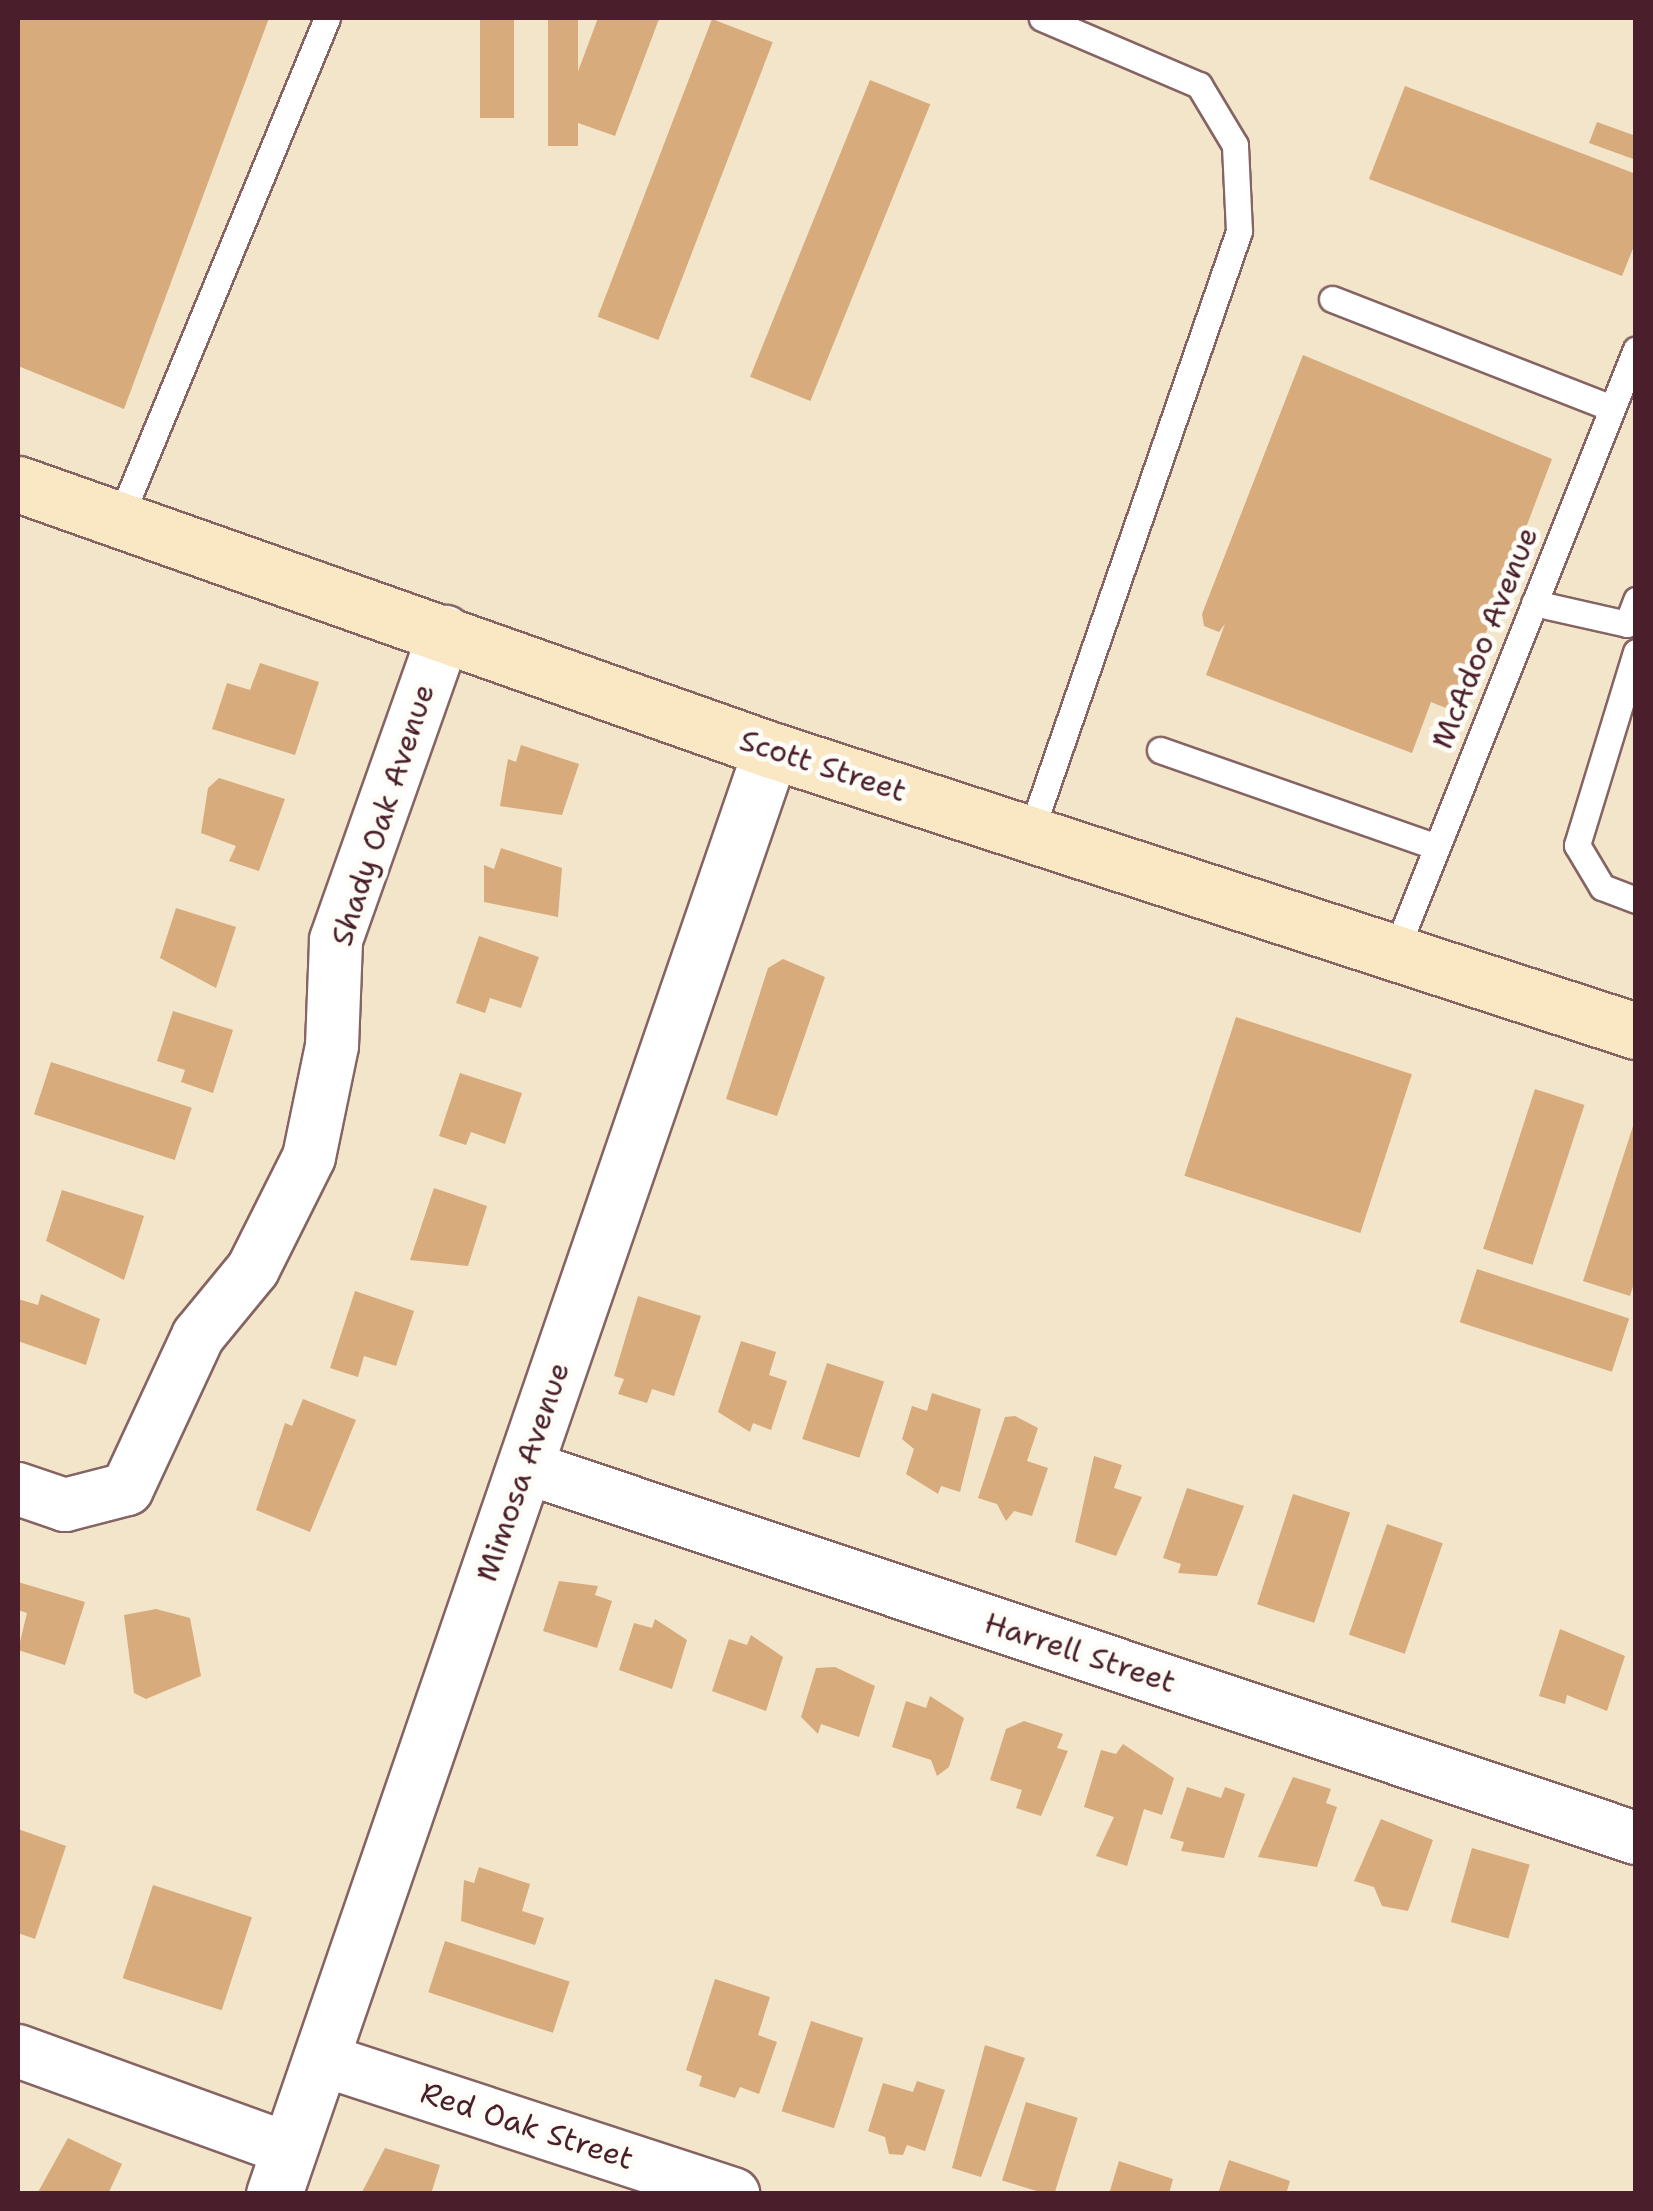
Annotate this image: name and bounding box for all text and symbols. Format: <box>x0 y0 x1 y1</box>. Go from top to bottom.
street label: McAdoo Avenue <box>1424 522 1546 754</box>
street label: Shady Oak Avenue <box>324 680 442 950</box>
street label: Scott Street <box>735 722 911 810</box>
street label: Mimosa Avenue <box>469 1358 577 1586</box>
street label: Harrell Street <box>980 1605 1180 1701</box>
street label: Red Oak Street <box>416 2075 638 2177</box>

